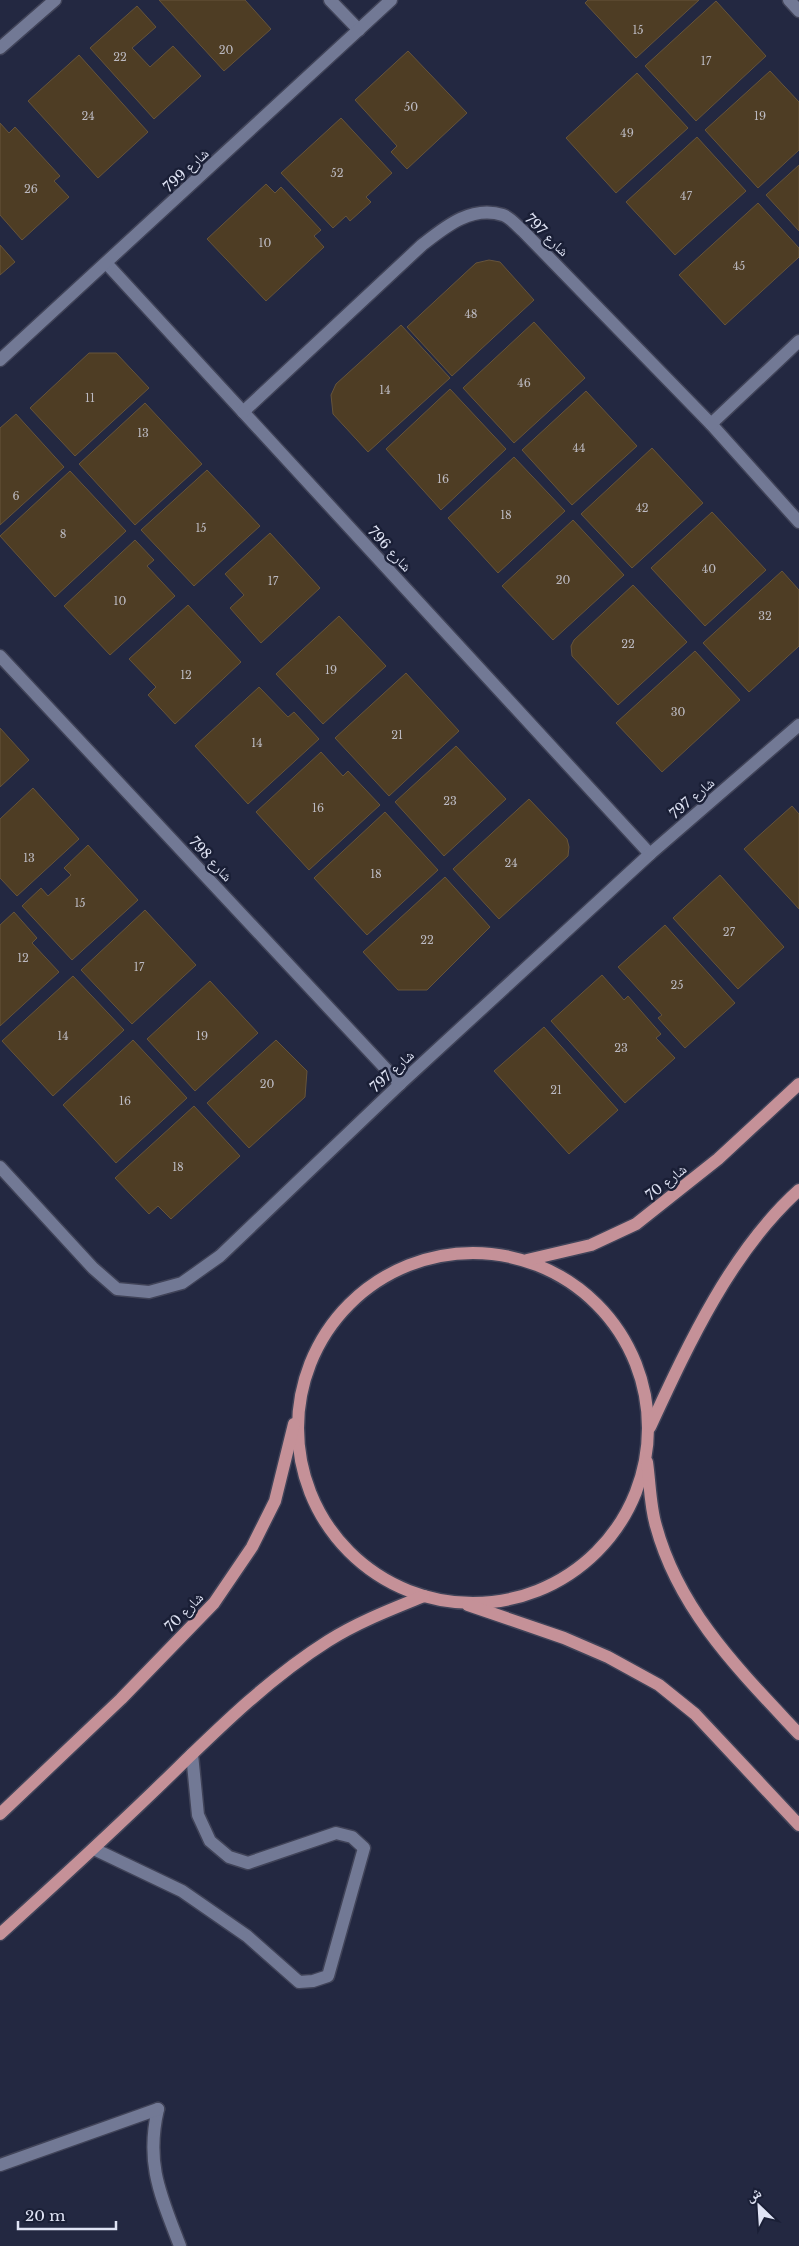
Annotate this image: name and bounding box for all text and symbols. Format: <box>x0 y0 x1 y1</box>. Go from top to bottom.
house number: 15 <box>632 23 644 37</box>
house number: 20 <box>219 43 233 57</box>
house number: 22 <box>113 50 127 64</box>
house number: 17 <box>701 54 712 68</box>
house number: 50 <box>404 100 418 114</box>
house number: 24 <box>81 109 95 123</box>
house number: 19 <box>754 109 766 123</box>
house number: 49 <box>620 126 634 140</box>
street label: شارع 799 <box>159 144 213 196</box>
house number: 52 <box>330 166 344 180</box>
house number: 26 <box>24 182 38 196</box>
house number: 47 <box>680 189 692 203</box>
street label: شارع 797 <box>521 210 573 261</box>
house number: 10 <box>259 236 272 250</box>
house number: 45 <box>733 259 745 273</box>
house number: 48 <box>464 307 478 321</box>
house number: 46 <box>517 376 531 390</box>
house number: 14 <box>379 383 391 397</box>
house number: 11 <box>85 391 95 405</box>
house number: 13 <box>137 426 149 440</box>
house number: 44 <box>573 441 585 455</box>
house number: 16 <box>437 472 449 486</box>
house number: 6 <box>12 489 20 503</box>
house number: 42 <box>635 501 649 515</box>
house number: 18 <box>500 508 512 522</box>
house number: 15 <box>195 521 207 535</box>
street label: شارع 796 <box>364 522 416 576</box>
house number: 8 <box>60 527 66 541</box>
house number: 40 <box>702 562 716 576</box>
house number: 20 <box>556 573 570 587</box>
house number: 17 <box>268 574 279 588</box>
house number: 10 <box>114 594 127 608</box>
house number: 32 <box>758 609 772 623</box>
house number: 22 <box>621 637 635 651</box>
house number: 19 <box>325 663 337 677</box>
house number: 12 <box>180 668 192 682</box>
house number: 30 <box>671 705 685 719</box>
house number: 21 <box>391 728 403 742</box>
house number: 14 <box>251 736 263 750</box>
street label: شارع 797 <box>666 774 719 823</box>
house number: 23 <box>443 794 457 808</box>
house number: 16 <box>312 801 324 815</box>
street label: شارع 798 <box>185 833 236 886</box>
house number: 13 <box>23 851 35 865</box>
house number: 24 <box>504 856 518 870</box>
house number: 18 <box>370 867 382 881</box>
house number: 15 <box>74 896 86 910</box>
house number: 27 <box>723 925 736 939</box>
house number: 22 <box>420 933 434 947</box>
house number: 12 <box>17 951 29 965</box>
house number: 17 <box>134 960 145 974</box>
house number: 25 <box>670 978 684 992</box>
house number: 14 <box>57 1029 69 1043</box>
house number: 19 <box>196 1029 208 1043</box>
house number: 23 <box>614 1041 628 1055</box>
street label: شارع 797 <box>366 1046 418 1097</box>
house number: 20 <box>260 1077 274 1091</box>
house number: 21 <box>550 1083 562 1097</box>
house number: 16 <box>119 1094 131 1108</box>
house number: 18 <box>172 1160 184 1174</box>
street label: شارع 70 <box>642 1160 691 1205</box>
street label: شارع 70 <box>161 1589 208 1636</box>
north arrow <box>734 2181 784 2231</box>
text: ش <box>743 2183 764 2206</box>
scale bar <box>18 2198 115 2230</box>
text: 20 m <box>25 2206 65 2225</box>

